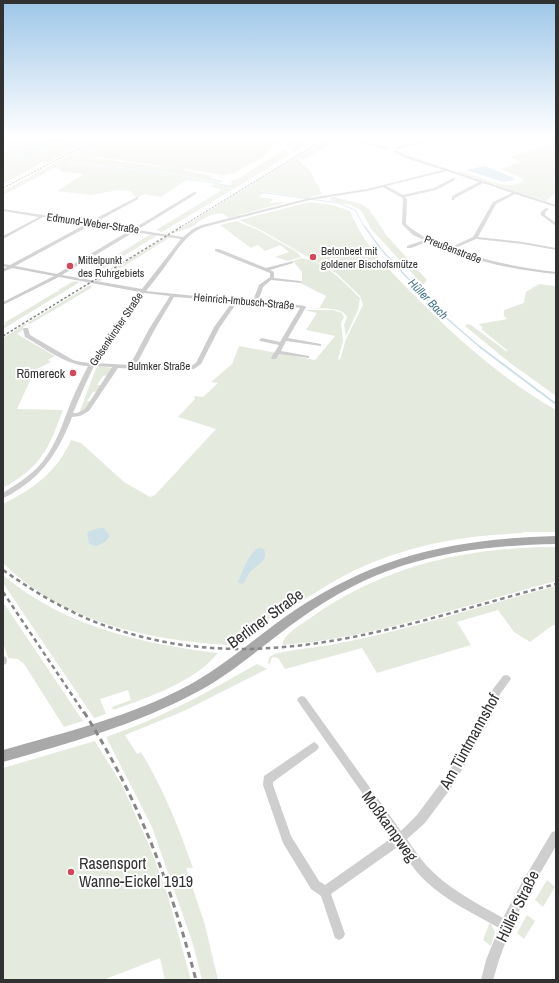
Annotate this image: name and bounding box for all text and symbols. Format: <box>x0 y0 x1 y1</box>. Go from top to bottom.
street label: Edmund-Weber-Straße <box>46 210 140 236</box>
street label: Preußenstraße <box>422 232 484 266</box>
place label: Betonbeet mit goldener Bischofsmütze <box>321 244 418 271</box>
marker: Betonbeet mit goldener Bischofsmütze <box>308 252 318 262</box>
place label: Mittelpunkt des Ruhrgebiets <box>78 253 145 280</box>
marker: Mittelpunkt des Ruhrgebiets <box>65 261 75 271</box>
water label: Hüller Bach <box>405 275 451 323</box>
street label: Gelsenkircher Straße <box>86 290 146 368</box>
street label: Heinrich-Imbusch-Straße <box>193 290 295 312</box>
street label: Bulmker Straße <box>128 359 190 373</box>
place label: Römereck <box>16 365 66 382</box>
marker: Römereck <box>68 368 78 378</box>
street label: Berliner Straße <box>223 583 307 653</box>
street label: Am Tüntmannshof <box>433 689 504 794</box>
street label: Moßkampweg <box>357 786 424 866</box>
place label: Rasensport Wanne-Eickel 1919 <box>79 852 193 892</box>
street label: Hüller Straße <box>490 866 544 946</box>
marker: Rasensport Wanne-Eickel 1919 <box>66 867 76 877</box>

